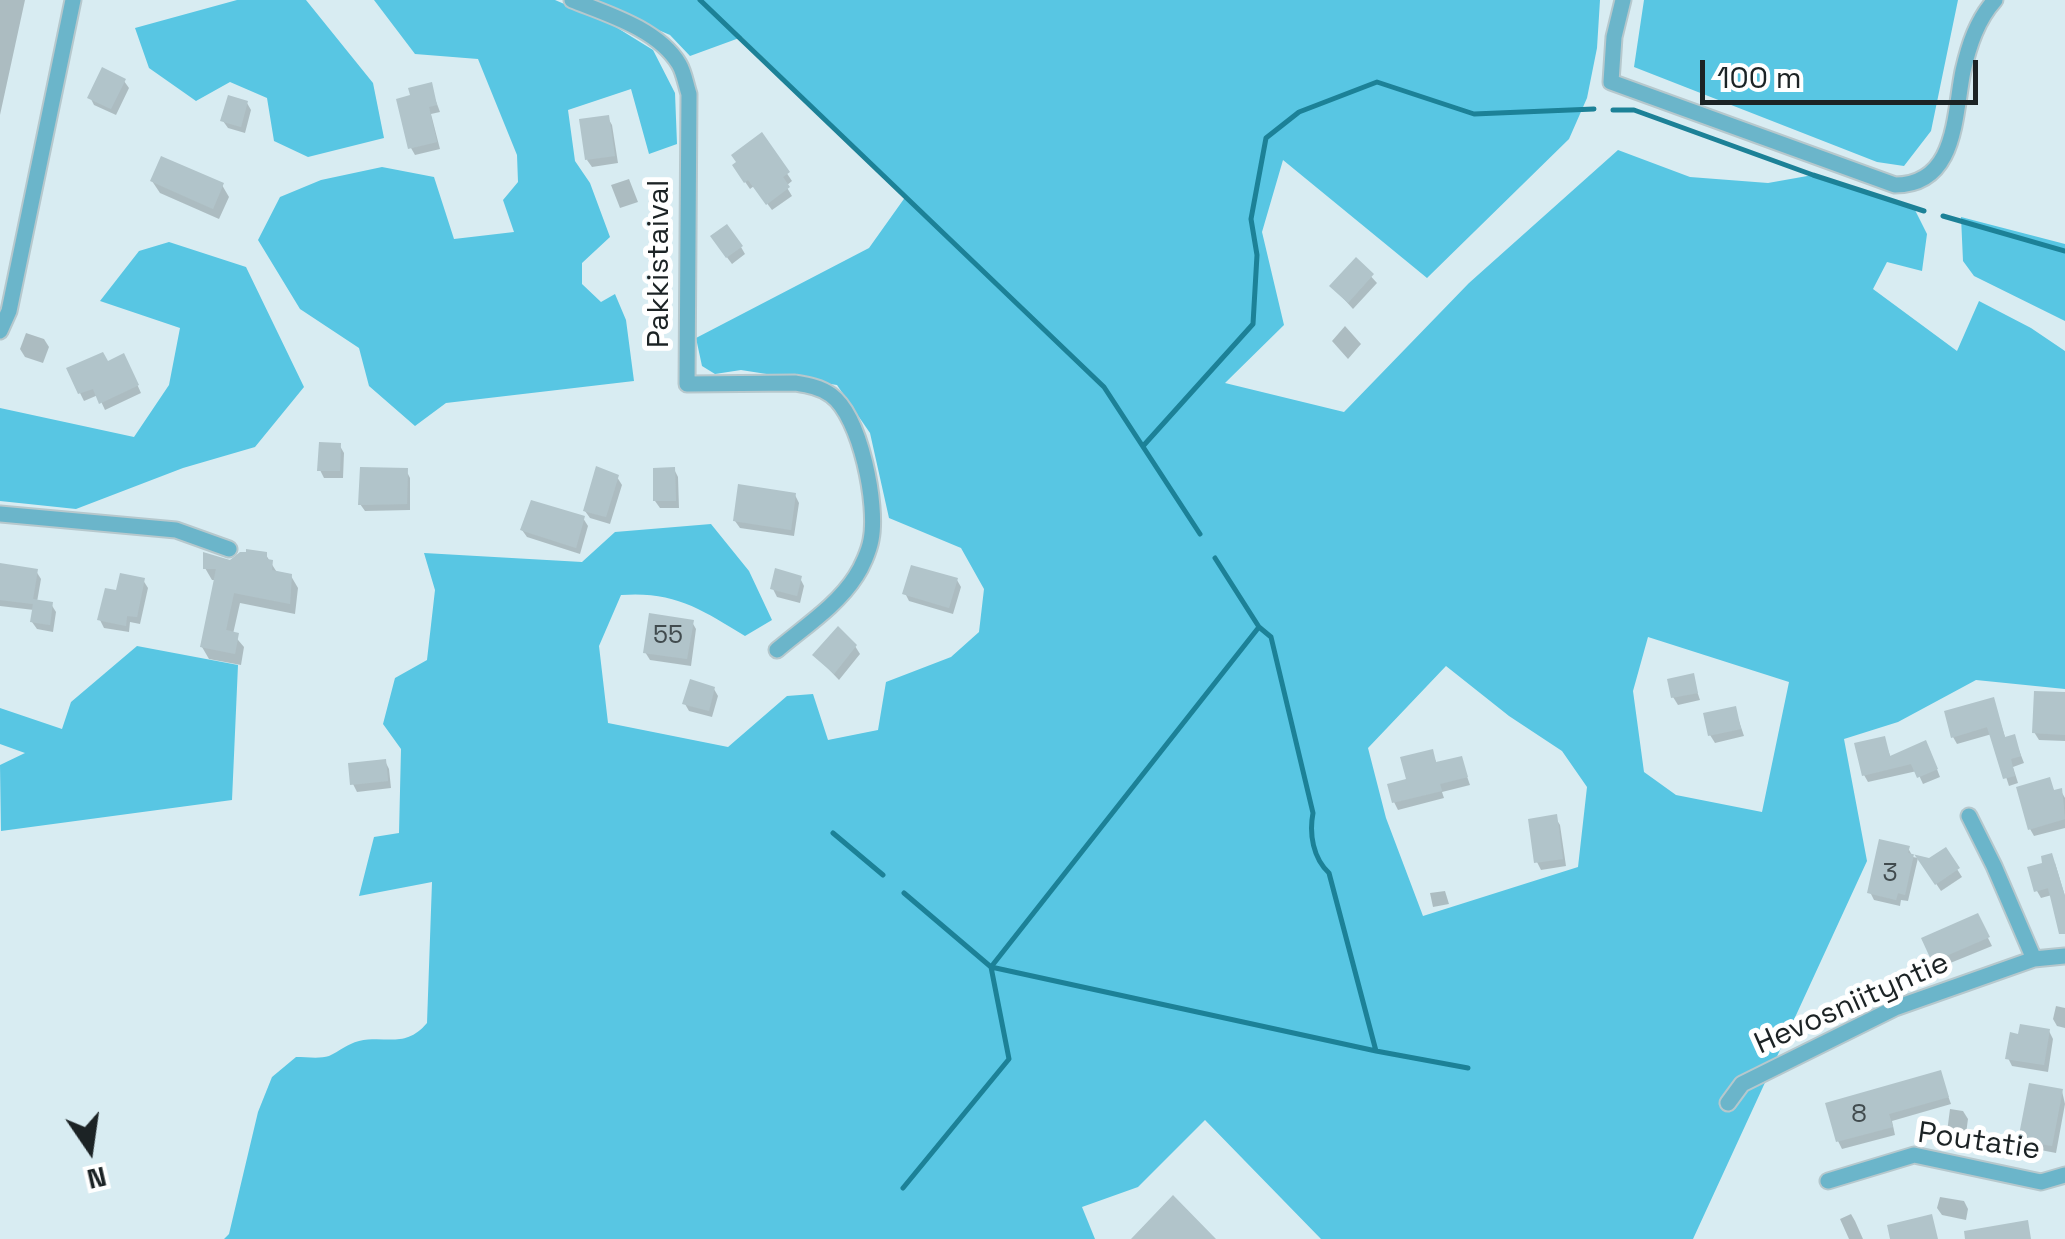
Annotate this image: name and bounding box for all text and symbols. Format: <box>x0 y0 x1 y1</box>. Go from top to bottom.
scale bar <box>1705 40 1982 102</box>
text: 100 m <box>1717 58 1802 97</box>
street label: Pakkistaival <box>642 180 678 348</box>
house number: 55 <box>653 621 683 651</box>
house number: 3 <box>1882 859 1898 889</box>
street label: Hevosniityntie <box>1749 945 1955 1063</box>
north arrow <box>40 1099 140 1199</box>
house number: 8 <box>1851 1100 1867 1130</box>
street label: Poutatie <box>1915 1116 2043 1168</box>
text: N <box>84 1159 110 1198</box>

